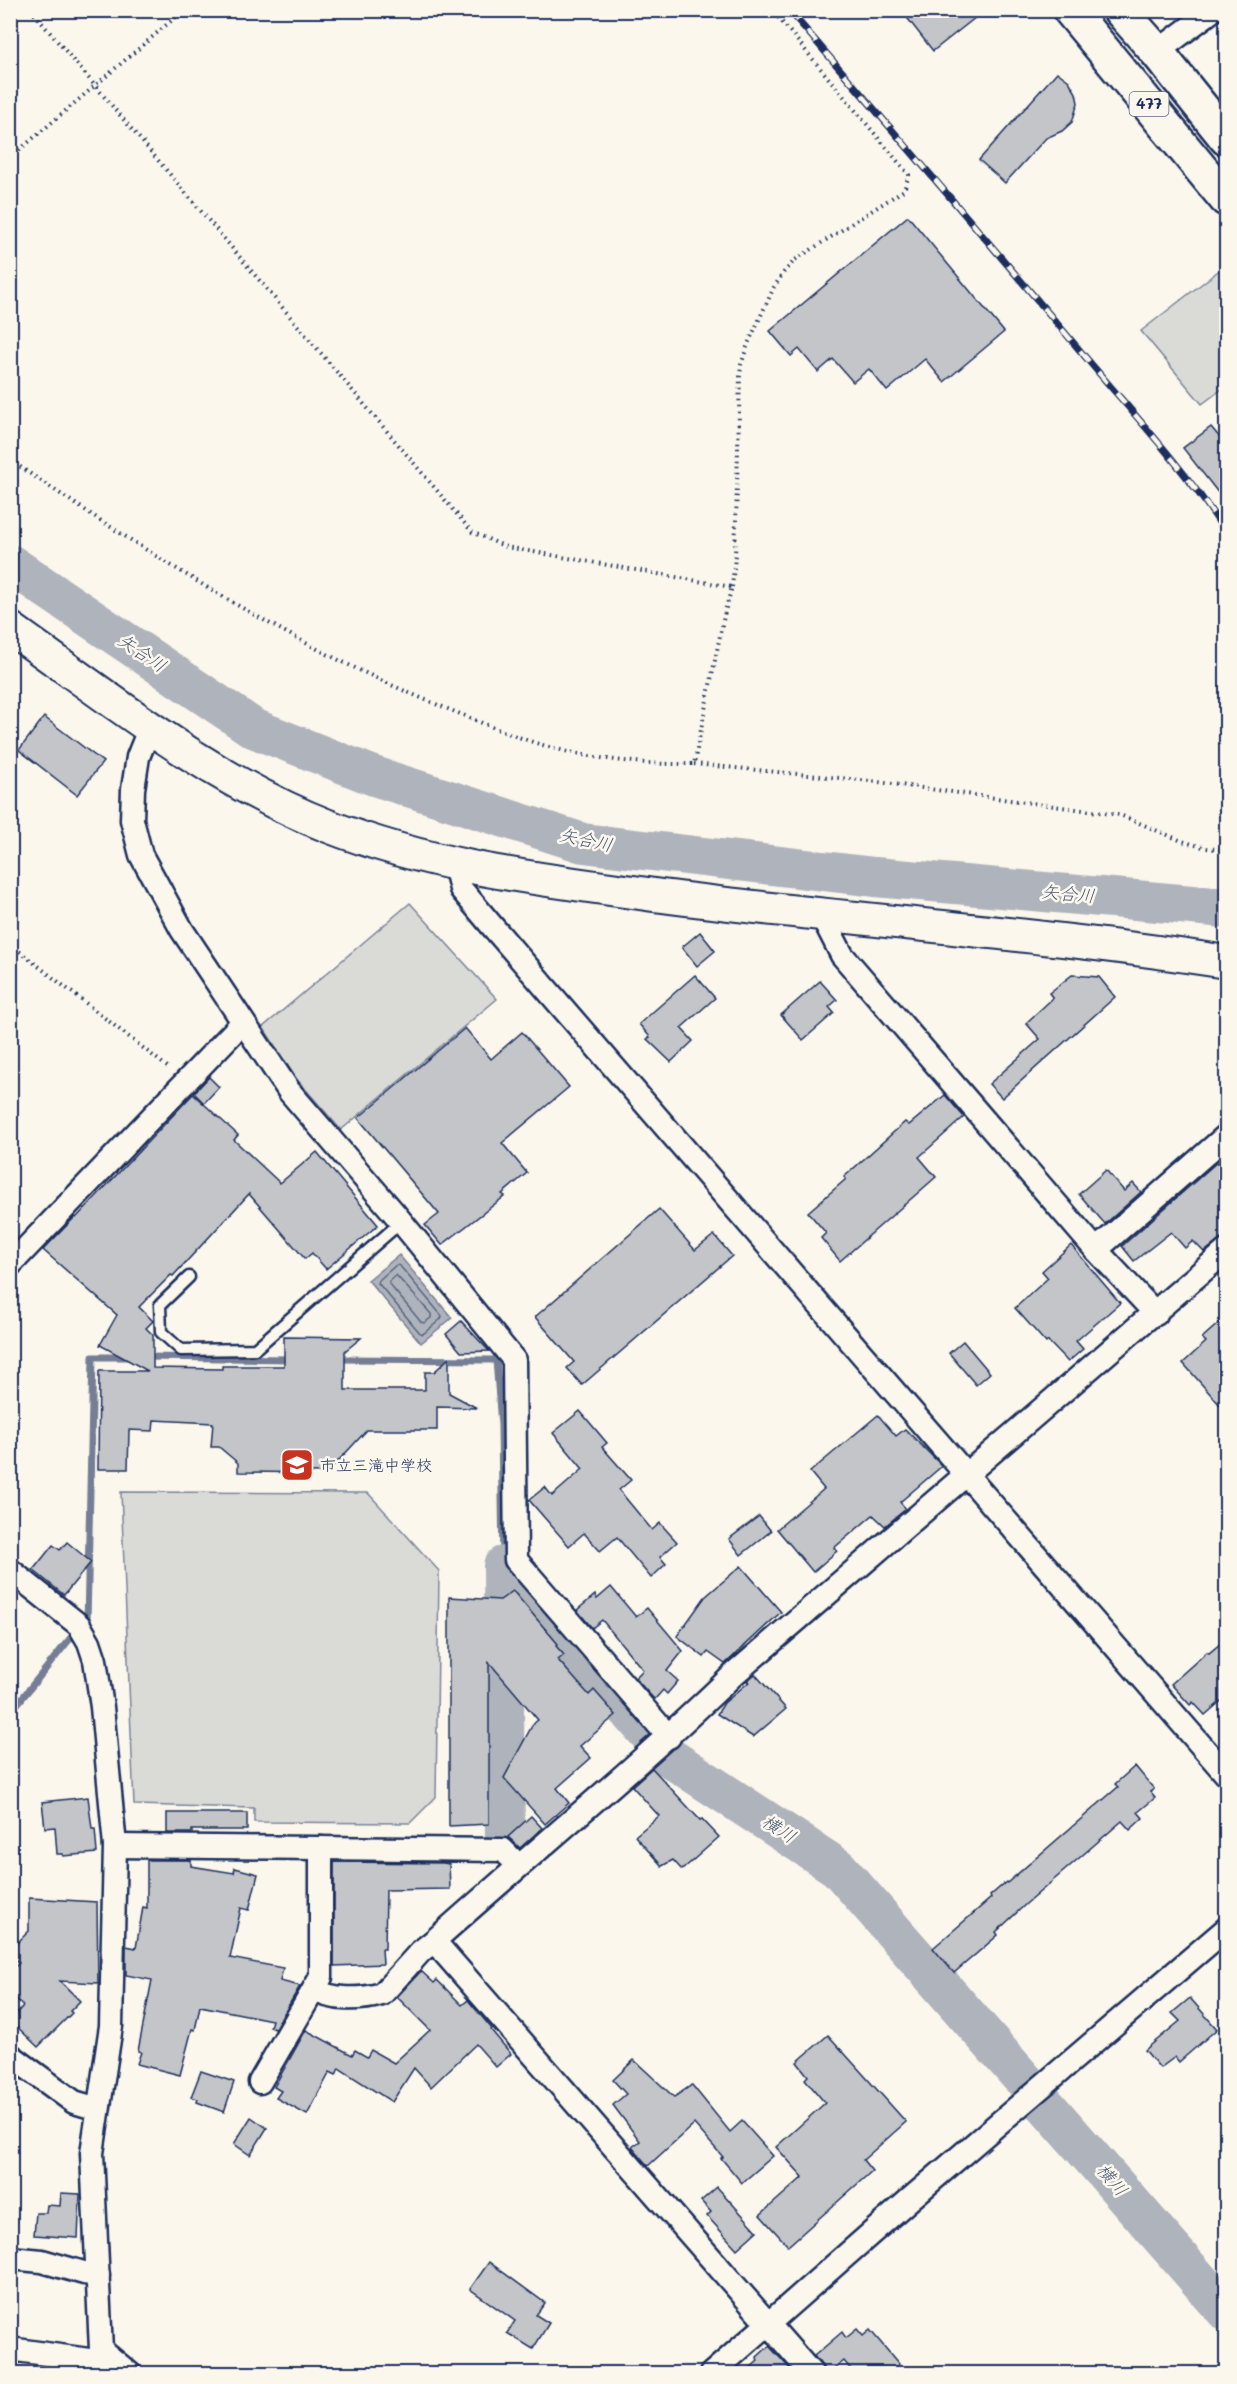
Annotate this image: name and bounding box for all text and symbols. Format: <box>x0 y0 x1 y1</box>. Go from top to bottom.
road number: 477 <box>1130 92 1168 116</box>
water label: 矢合川 <box>113 627 172 677</box>
water label: 矢合川 <box>557 822 615 856</box>
water label: 矢合川 <box>1040 879 1096 907</box>
school or university icon: 市立三滝中学校 <box>279 1447 315 1483</box>
place label: 市立三滝中学校 <box>320 1454 432 1475</box>
water label: 横川 <box>758 1808 801 1848</box>
water label: 横川 <box>1092 2158 1134 2201</box>

